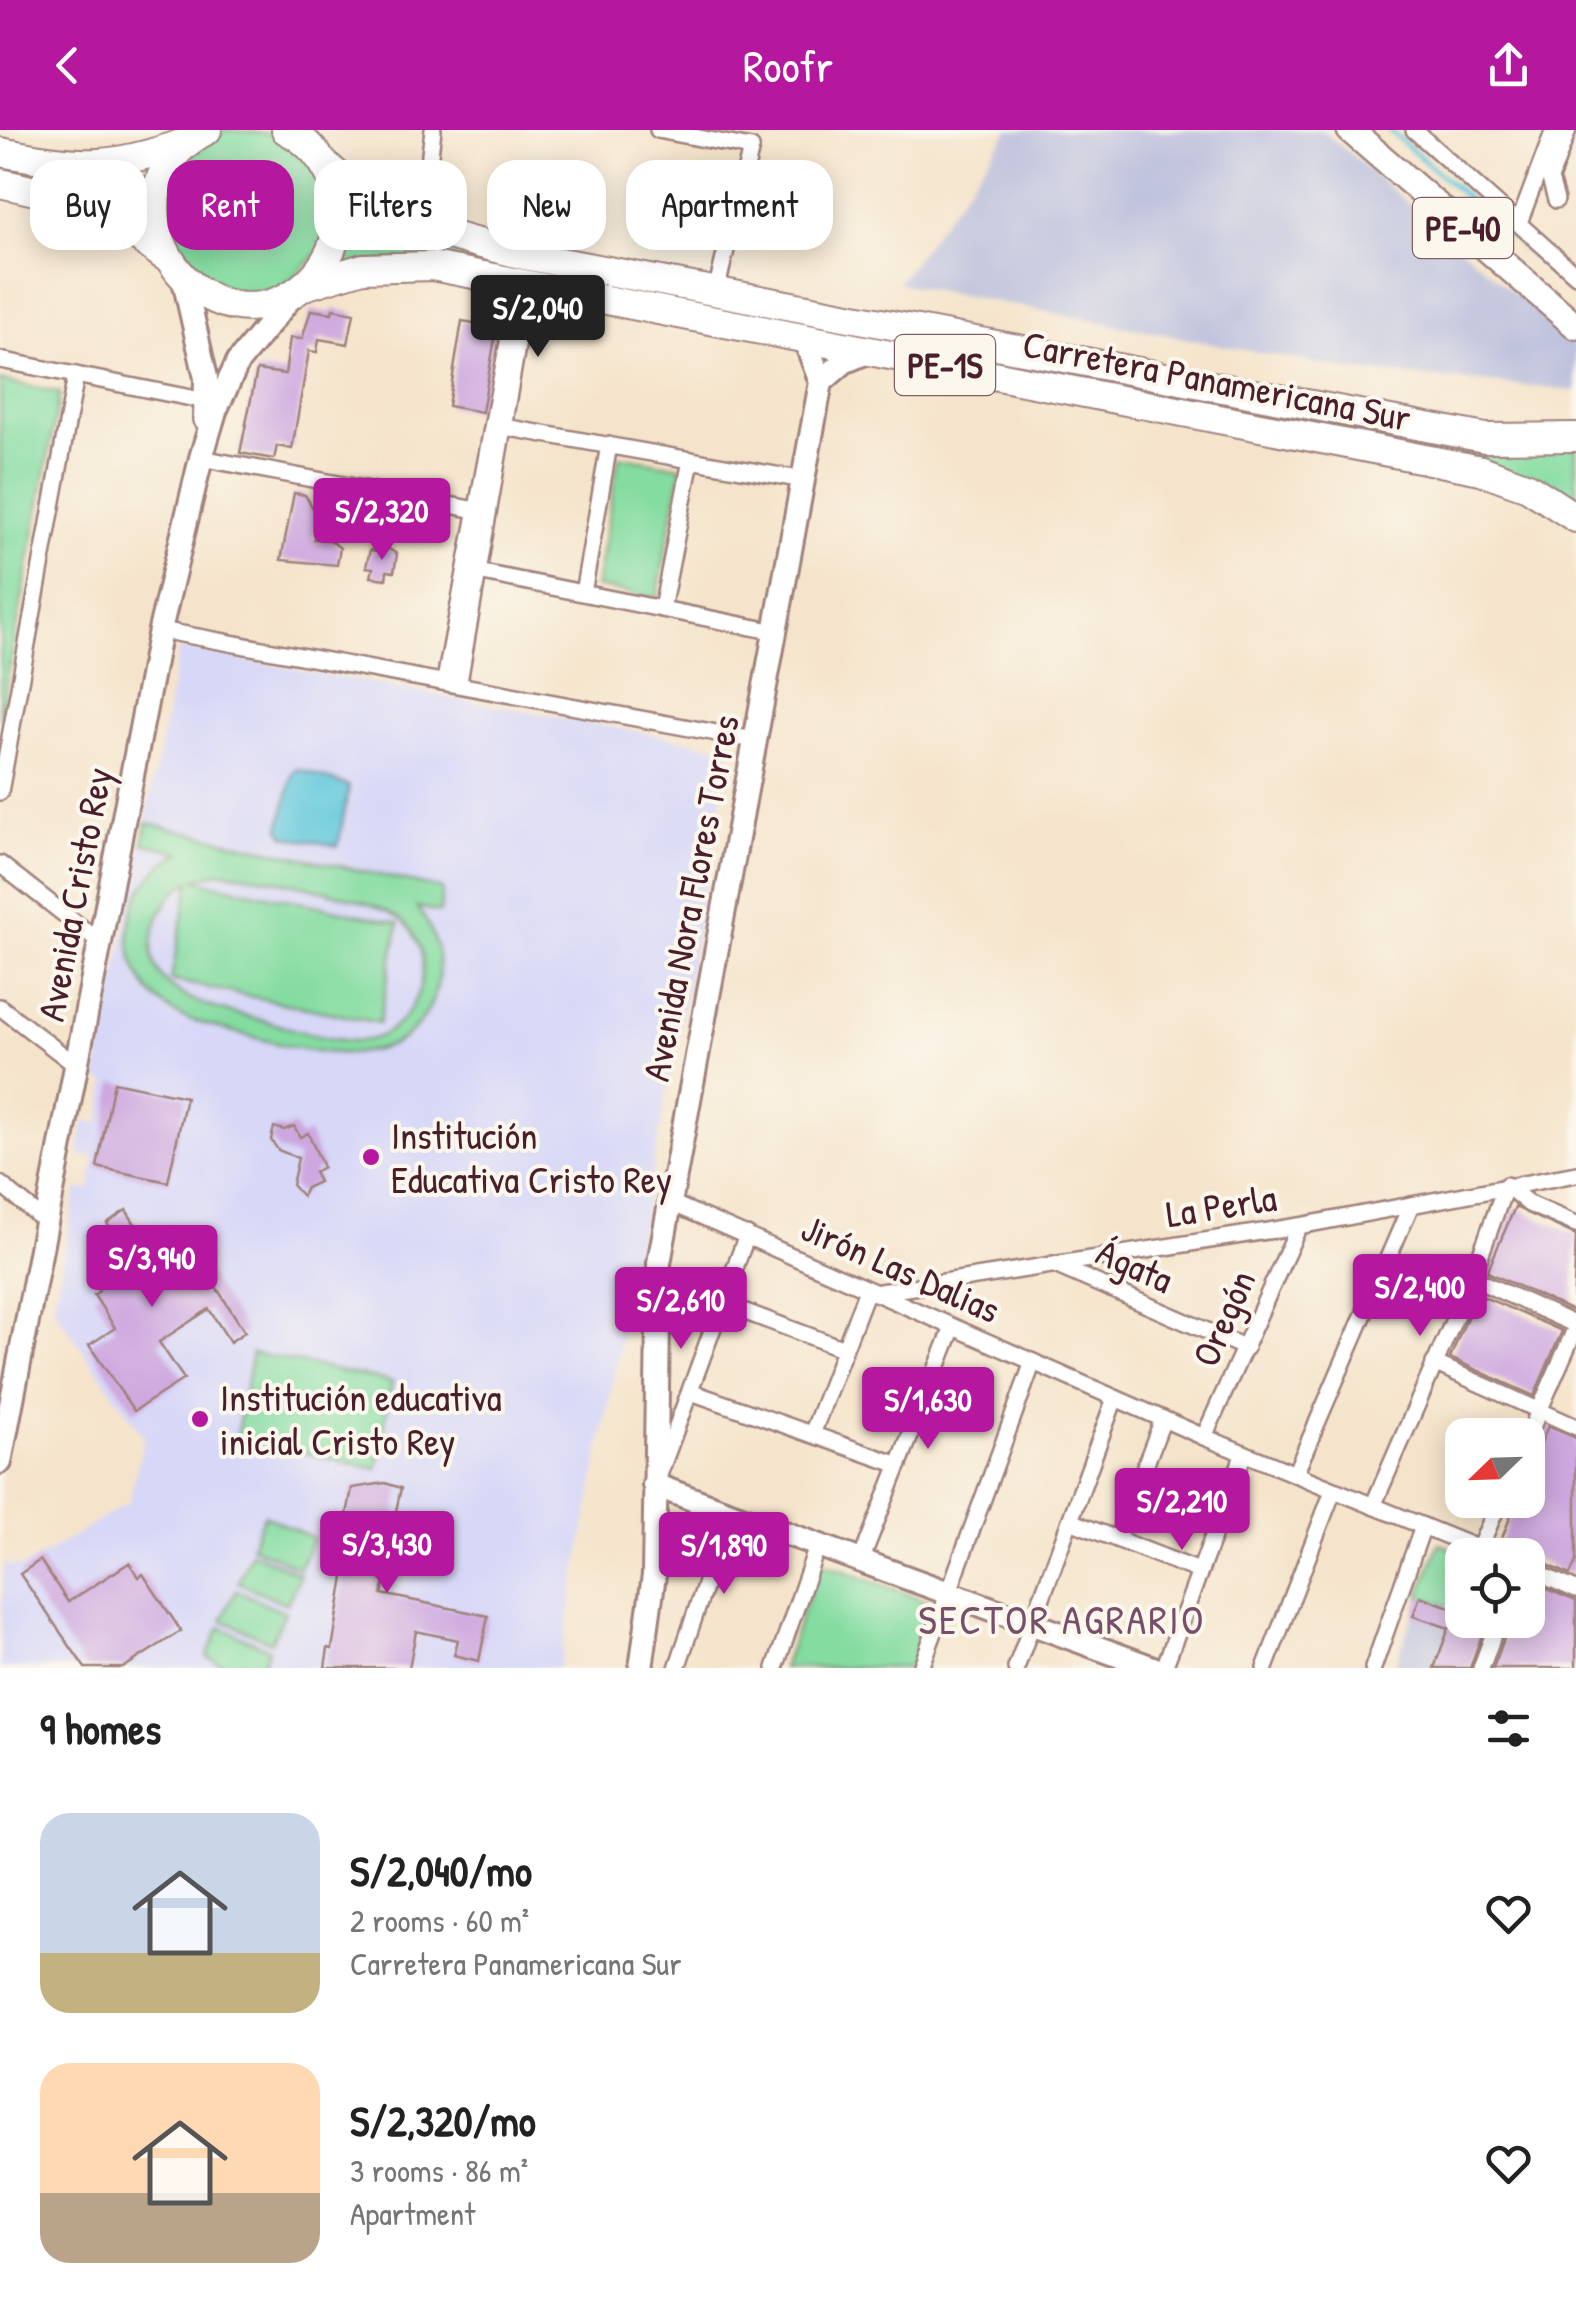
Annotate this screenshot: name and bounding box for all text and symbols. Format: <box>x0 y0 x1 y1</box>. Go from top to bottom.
text: Roofr <box>743 35 833 96</box>
icon: back <box>40 38 95 93</box>
icon: share <box>1481 38 1536 93</box>
chip: Buy <box>30 160 147 250</box>
chip: Rent <box>167 160 294 250</box>
chip: Filters <box>314 160 467 250</box>
chip: New <box>487 160 606 250</box>
chip: Apartment <box>626 160 833 250</box>
road number: PE-40 <box>1413 198 1513 258</box>
pin: S/2,040 <box>446 275 630 360</box>
text: S/2,040 <box>493 286 583 329</box>
street label: Carretera Panamericana Sur <box>1019 317 1416 443</box>
road number: PE-1S <box>895 335 995 395</box>
pin: S/2,320 <box>290 478 474 563</box>
text: S/2,320 <box>335 489 429 532</box>
street label: Avenida Nora Flores Torres <box>629 711 751 1085</box>
street label: Avenida Cristo Rey <box>24 763 124 1025</box>
place label: Institución Educativa Cristo Rey <box>391 1109 672 1205</box>
marker: Institución Educativa Cristo Rey <box>360 1146 382 1168</box>
street label: La Perla <box>1162 1171 1280 1239</box>
street label: Jirón Las Dalias <box>794 1201 1008 1335</box>
pin: S/3,940 <box>60 1225 244 1310</box>
street label: Ágata <box>1089 1225 1181 1305</box>
text: S/3,940 <box>108 1236 196 1279</box>
pin: S/2,400 <box>1328 1254 1512 1339</box>
street label: Oregón <box>1179 1262 1267 1374</box>
text: S/2,400 <box>1375 1265 1465 1308</box>
pin: S/2,610 <box>589 1267 773 1352</box>
text: S/2,610 <box>637 1278 725 1321</box>
pin: S/1,630 <box>836 1367 1020 1452</box>
place label: Institución educativa inicial Cristo Rey <box>220 1371 502 1467</box>
text: S/1,630 <box>884 1378 972 1421</box>
marker: Institución educativa inicial Cristo Rey <box>189 1408 211 1430</box>
north arrow <box>1445 1418 1545 1518</box>
map controls <box>1445 1418 1545 1638</box>
pin: S/2,210 <box>1090 1468 1274 1553</box>
text: S/2,210 <box>1137 1479 1227 1522</box>
pin: S/3,430 <box>295 1511 479 1596</box>
pin: S/1,890 <box>632 1512 816 1597</box>
text: S/3,430 <box>342 1522 432 1565</box>
text: S/1,890 <box>681 1523 767 1566</box>
button: locate <box>1445 1538 1545 1638</box>
district label: SECTOR AGRARIO <box>918 1592 1206 1646</box>
text: 9 homes <box>40 1700 161 1757</box>
icon: filters <box>1481 1701 1536 1756</box>
text: S/2,040/mo <box>350 1842 532 1899</box>
icon: home <box>120 1853 240 1973</box>
icon: heart <box>1481 1886 1536 1941</box>
text: 2 rooms · 60 m² <box>350 1899 529 1942</box>
text: Carretera Panamericana Sur <box>350 1942 682 1985</box>
text: S/2,320/mo <box>350 2092 536 2149</box>
icon: home <box>120 2103 240 2223</box>
icon: heart <box>1481 2136 1536 2191</box>
text: 3 rooms · 86 m² <box>350 2149 528 2192</box>
text: Apartment <box>350 2192 475 2235</box>

